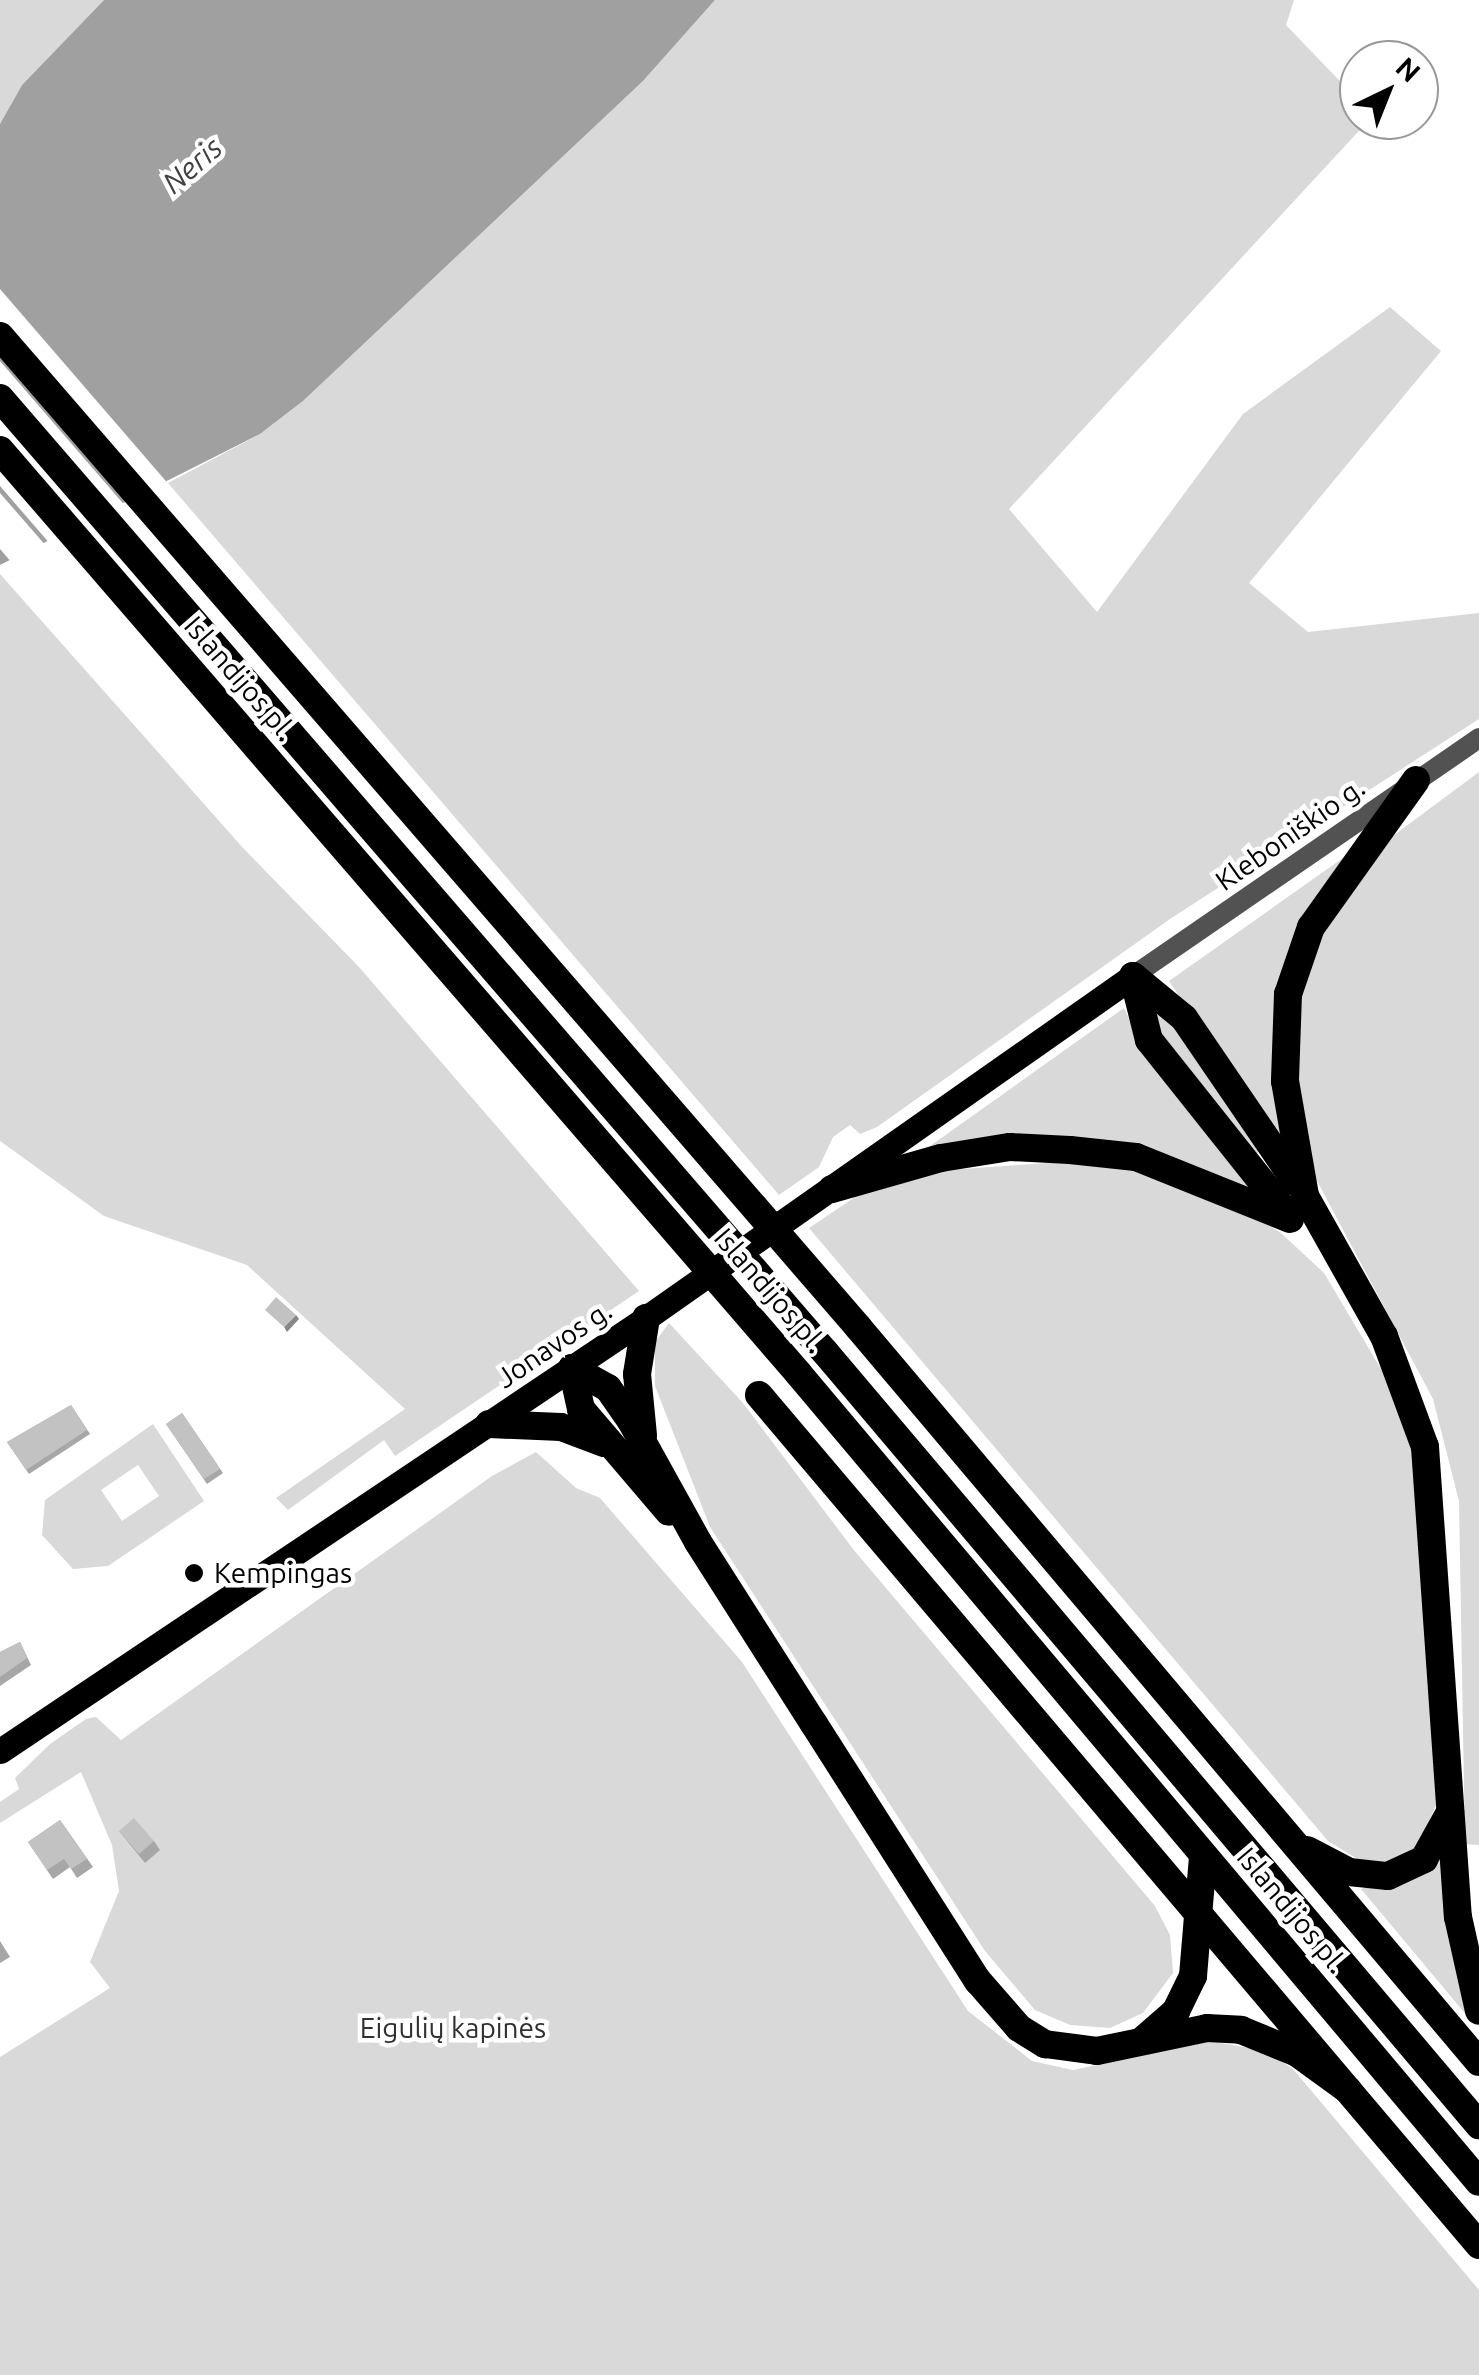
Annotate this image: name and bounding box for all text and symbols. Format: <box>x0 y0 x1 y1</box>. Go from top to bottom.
north arrow <box>1339 40 1439 140</box>
text: N <box>1390 51 1427 88</box>
water label: Neris <box>155 129 229 201</box>
street label: Islandijos pl. <box>177 609 303 747</box>
street label: Kleboniškio g. <box>1209 770 1371 898</box>
street label: Islandijos pl. <box>707 1221 833 1359</box>
street label: Jonavos g. <box>490 1293 618 1395</box>
place label: Kempingas <box>214 1556 352 1590</box>
marker: Kempingas <box>183 1562 205 1584</box>
street label: Islandijos pl. <box>1230 1841 1354 1979</box>
park label: Eigulių kapinės <box>360 2011 546 2045</box>

